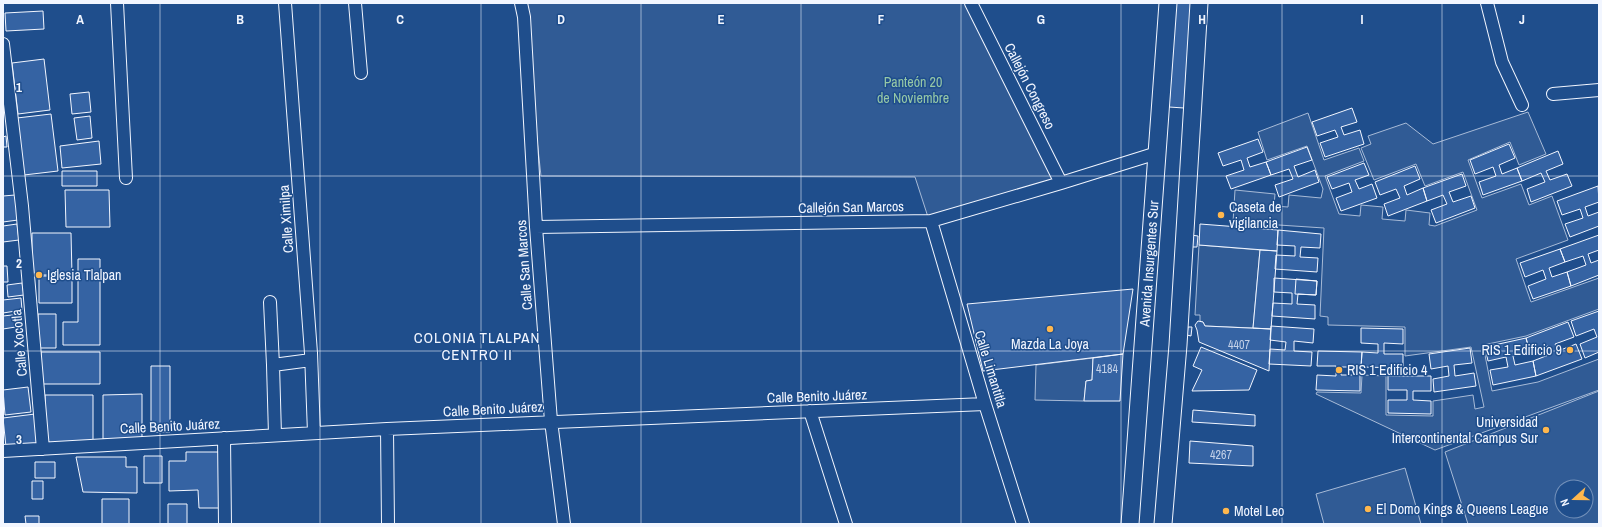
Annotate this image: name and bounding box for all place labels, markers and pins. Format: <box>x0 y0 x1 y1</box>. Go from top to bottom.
place label: Caseta de vigilancia <box>1229 198 1281 232</box>
marker: Caseta de vigilancia <box>1216 210 1226 220</box>
place label: Iglesia Tlalpan <box>47 266 121 284</box>
marker: Iglesia Tlalpan <box>34 270 44 280</box>
marker: Mazda La Joya <box>1045 324 1055 334</box>
place label: Mazda La Joya <box>1011 335 1090 353</box>
place label: RIS 1 Edificio 9 <box>1482 341 1562 359</box>
marker: RIS 1 Edificio 9 <box>1565 345 1575 355</box>
place label: RIS 1 Edificio 4 <box>1347 361 1428 379</box>
marker: RIS 1 Edificio 4 <box>1334 365 1344 375</box>
place label: Universidad Intercontinental Campus Sur <box>1392 413 1538 447</box>
marker: Universidad Intercontinental Campus Sur <box>1541 425 1551 435</box>
place label: El Domo Kings & Queens League <box>1376 500 1548 518</box>
place label: Motel Leo <box>1234 502 1284 520</box>
marker: El Domo Kings & Queens League <box>1363 504 1373 514</box>
marker: Motel Leo <box>1221 506 1231 516</box>

